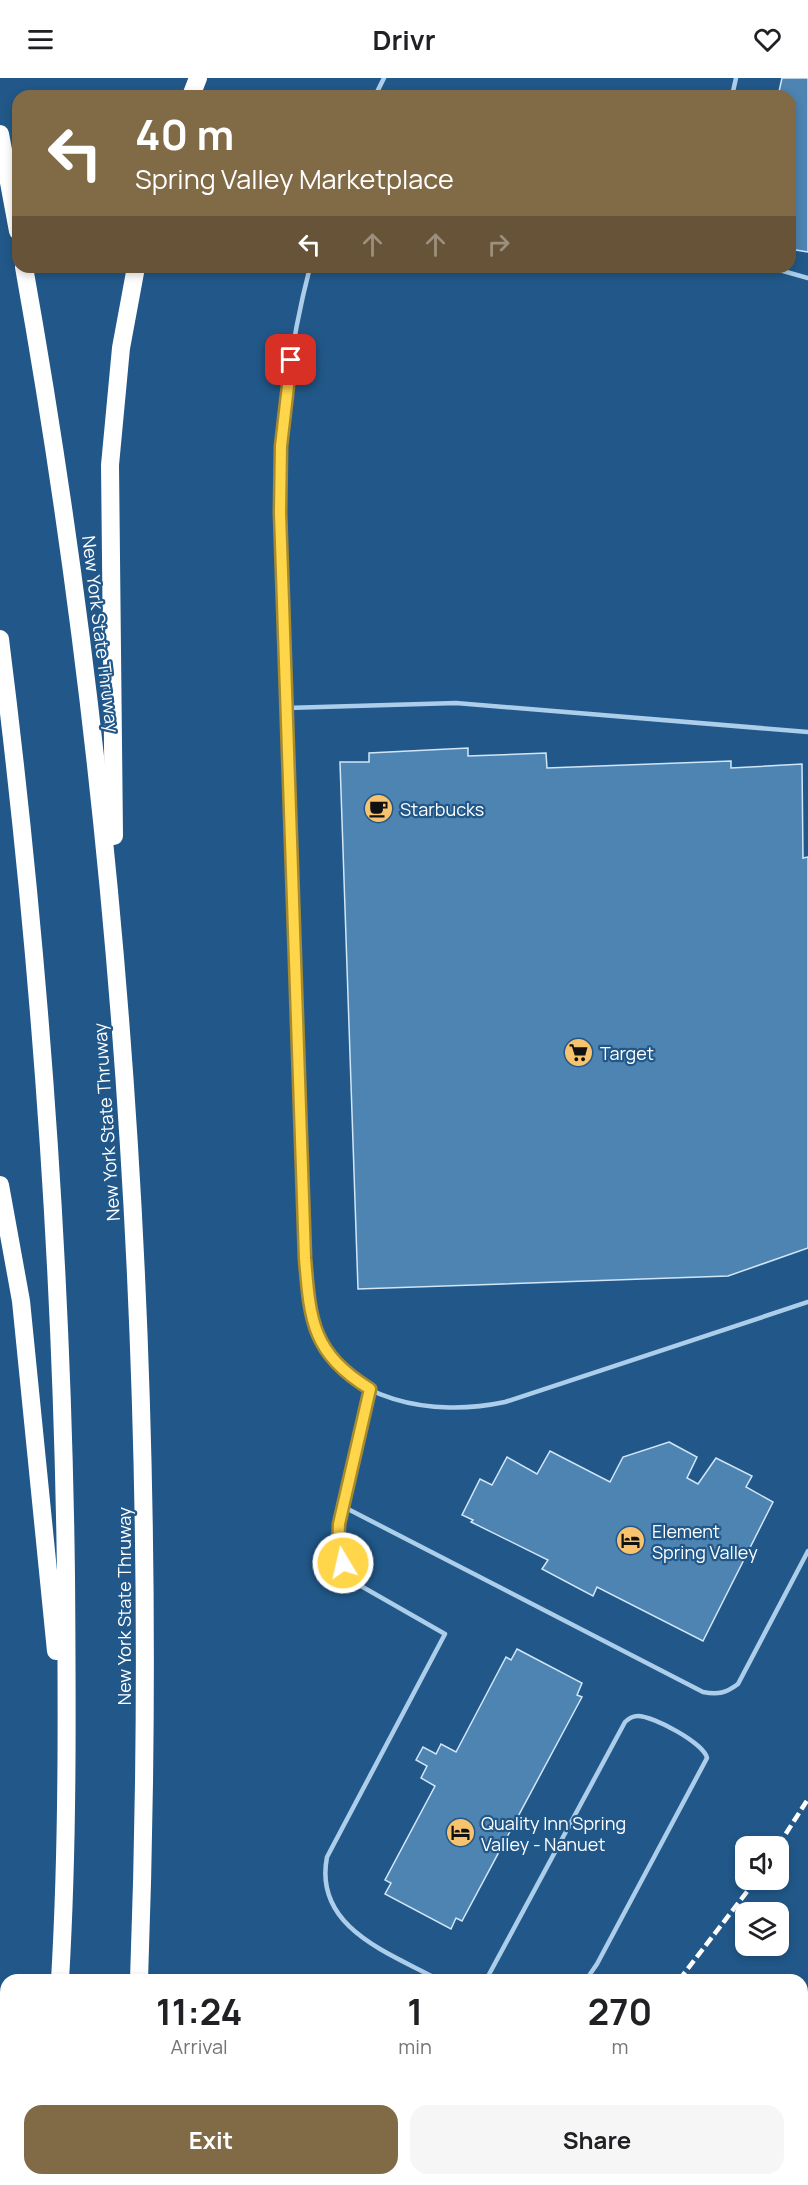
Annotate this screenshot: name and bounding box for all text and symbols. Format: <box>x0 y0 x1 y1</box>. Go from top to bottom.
text: Drivr <box>373 21 435 58</box>
icon: menu <box>24 23 57 56</box>
icon: heart <box>751 23 784 56</box>
text: 40 m <box>135 105 234 163</box>
icon: left <box>36 114 114 192</box>
text: Spring Valley Marketplace <box>135 160 454 197</box>
icon: left <box>293 228 326 261</box>
icon: ahead <box>356 228 389 261</box>
icon: ahead <box>419 228 452 261</box>
icon: right <box>482 228 515 261</box>
pin <box>265 334 316 385</box>
icon: arrive <box>274 343 307 376</box>
street label: New York State Thruway <box>77 534 125 734</box>
cafe icon: Starbucks <box>363 793 395 825</box>
place label: Starbucks <box>400 797 484 821</box>
street label: New York State Thruway <box>87 1022 125 1222</box>
supermarket icon: Target <box>563 1037 595 1069</box>
place label: Target <box>600 1041 654 1065</box>
street label: New York State Thruway <box>112 1506 136 1705</box>
place label: Element Spring Valley <box>652 1519 758 1564</box>
hotel icon: Element Spring Valley <box>615 1525 647 1557</box>
position arrow <box>311 1531 375 1595</box>
place label: Quality Inn Spring Valley - Nanuet <box>481 1811 626 1856</box>
hotel icon: Quality Inn Spring Valley - Nanuet <box>444 1817 476 1849</box>
map controls <box>735 1836 789 1956</box>
button: sound <box>735 1836 789 1890</box>
button: layers <box>735 1902 789 1956</box>
text: 11:24 <box>156 1987 242 2036</box>
text: 1 <box>407 1987 423 2036</box>
text: 270 <box>588 1987 652 2036</box>
text: Arrival <box>171 2033 228 2060</box>
text: min <box>398 2033 432 2060</box>
text: m <box>611 2033 628 2060</box>
button: Exit <box>24 2105 398 2174</box>
button: Share <box>410 2105 784 2174</box>

